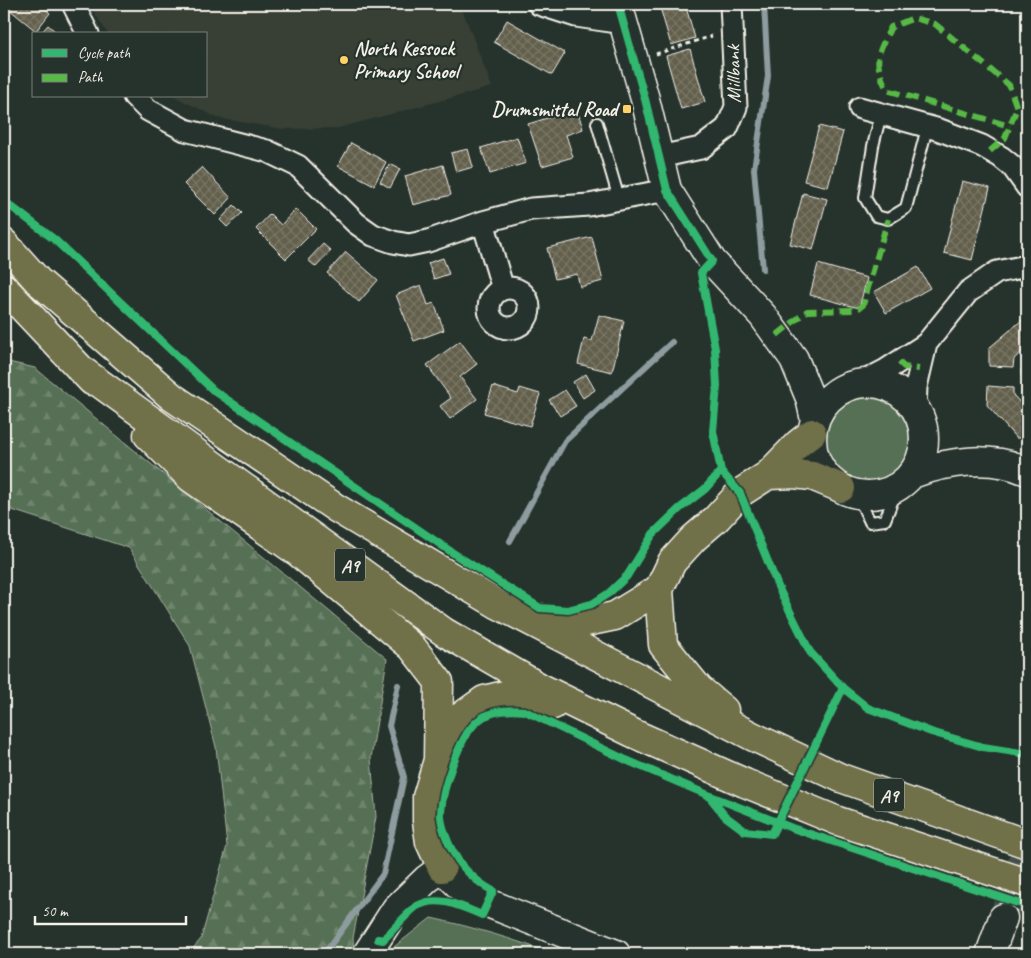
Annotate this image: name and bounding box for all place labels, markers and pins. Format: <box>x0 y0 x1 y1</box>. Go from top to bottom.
place label: North Kessock Primary School <box>354 36 463 84</box>
marker: North Kessock Primary School <box>338 54 350 66</box>
place label: Drumsmittal Road <box>492 97 621 122</box>
marker: Drumsmittal Road <box>621 103 633 115</box>

